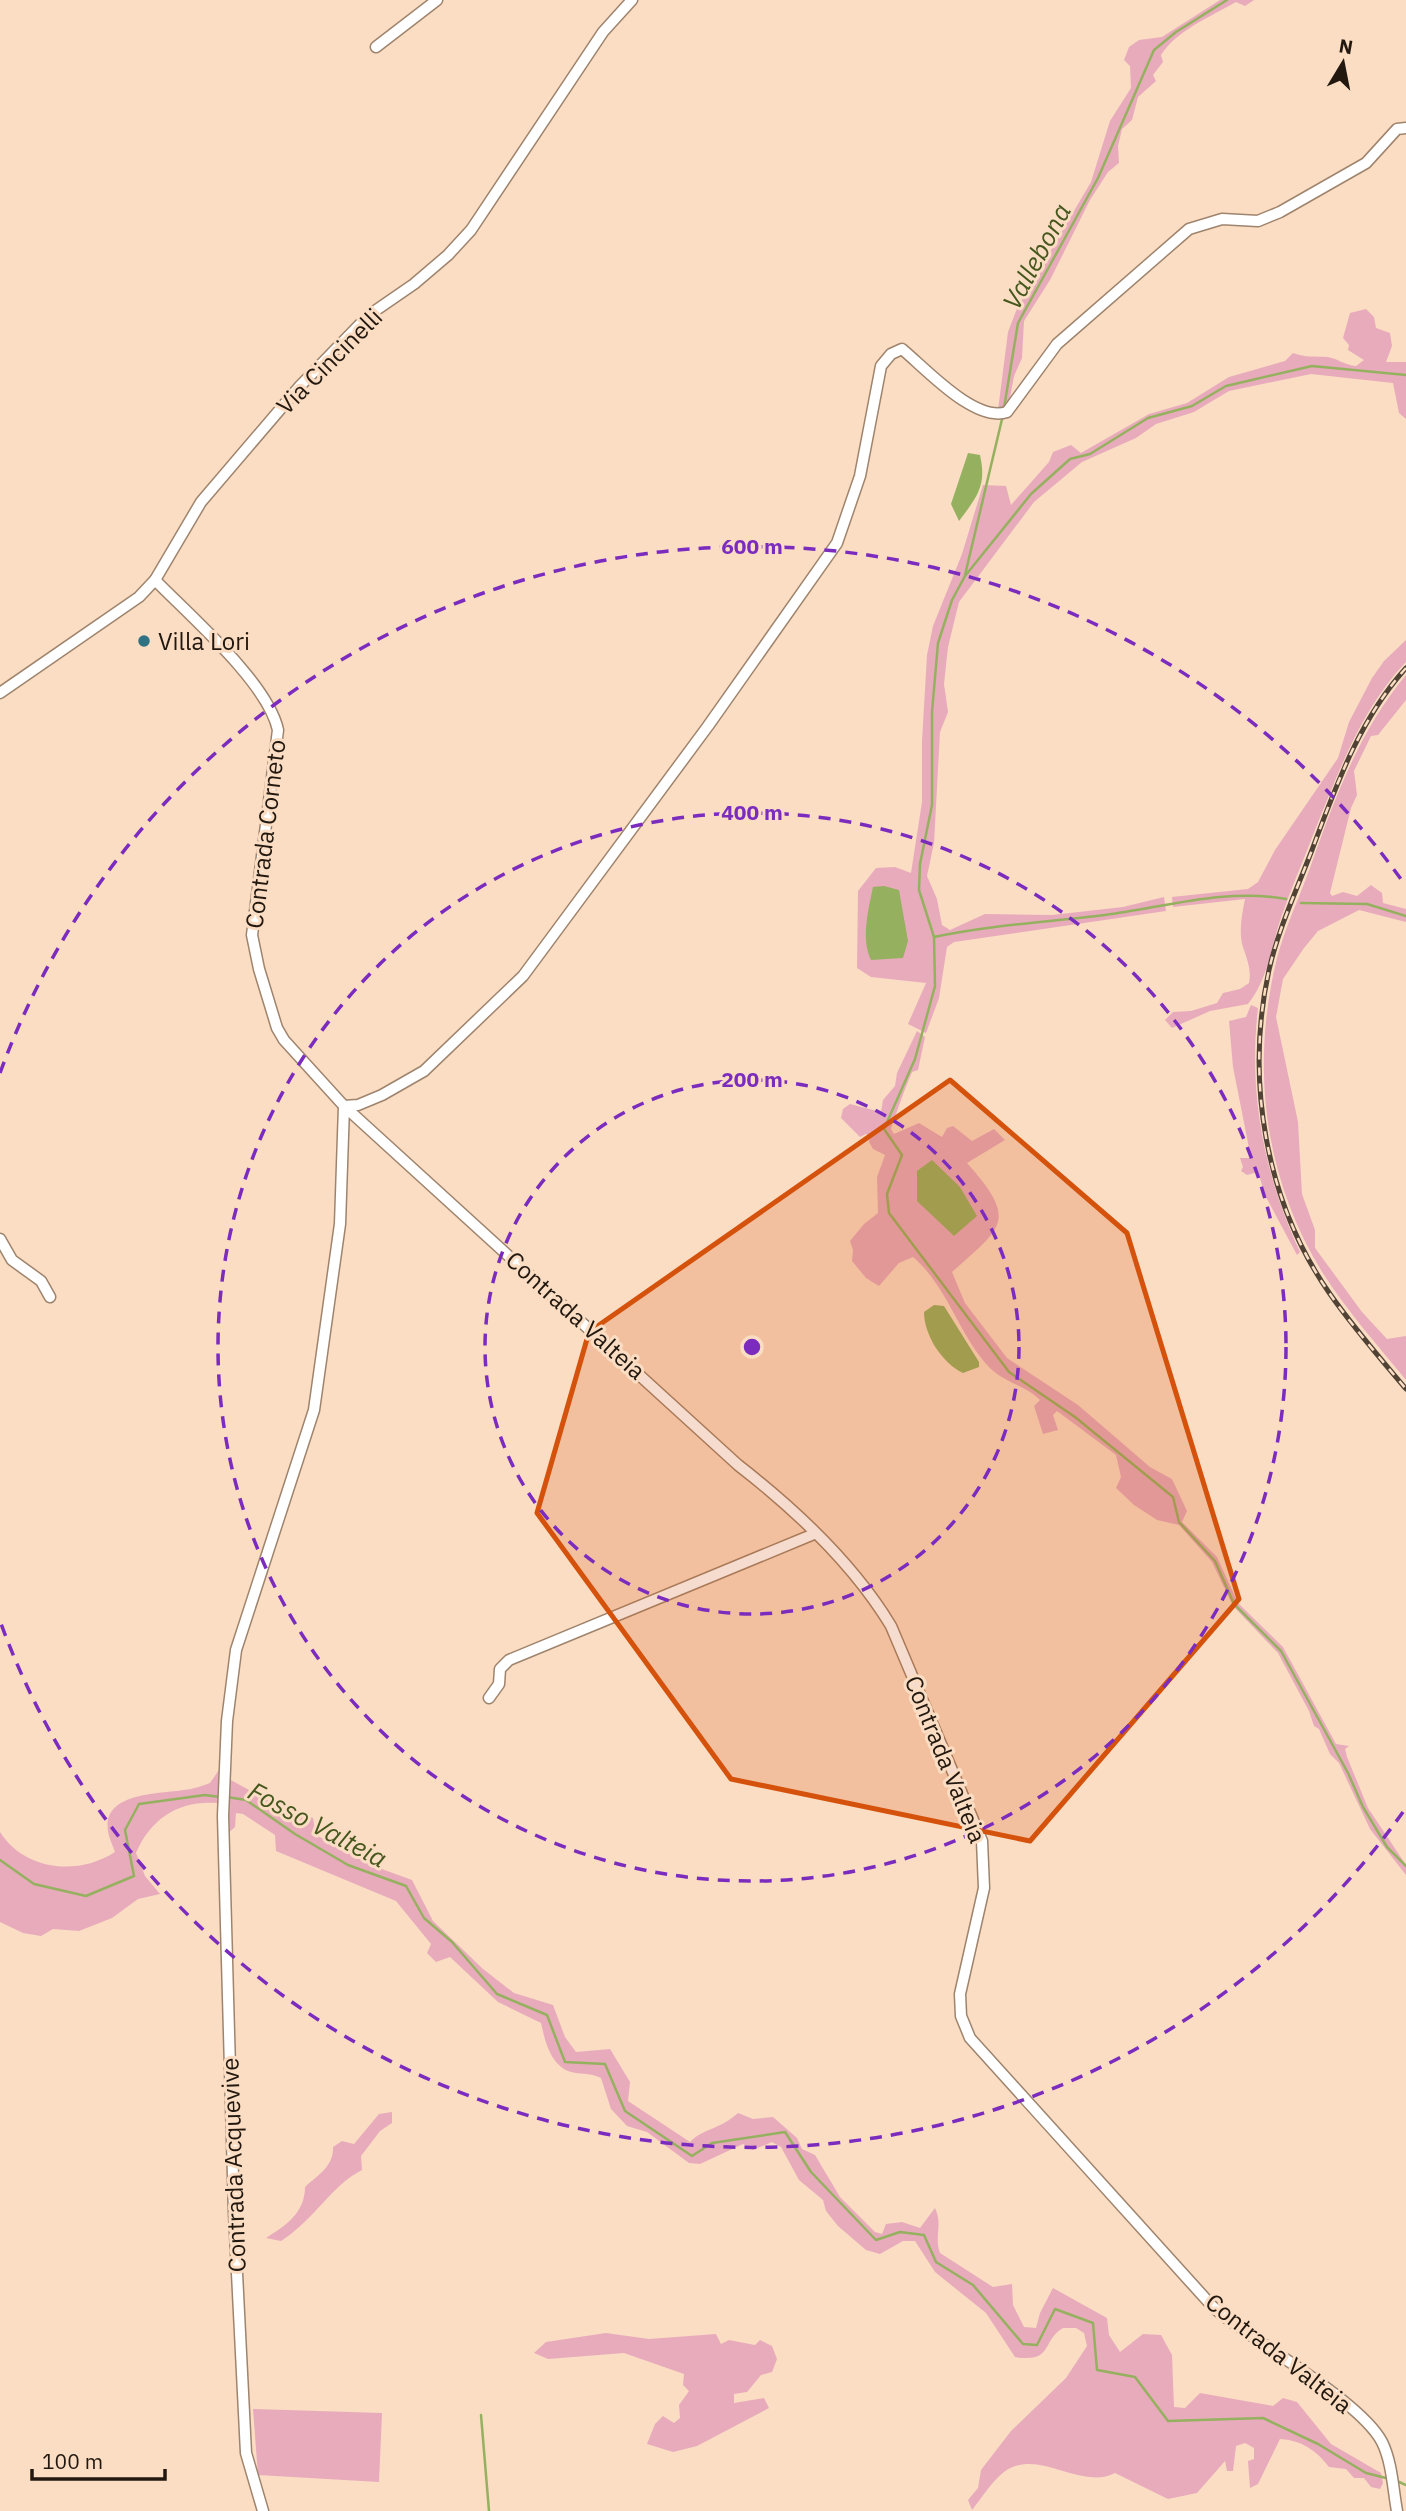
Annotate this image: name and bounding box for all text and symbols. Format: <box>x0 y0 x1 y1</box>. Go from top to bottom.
north arrow <box>1308 28 1378 98</box>
text: N <box>1337 33 1355 59</box>
water label: Vallebona <box>994 197 1078 315</box>
street label: Via Cincinelli <box>269 301 389 421</box>
text: 600 m <box>721 532 783 560</box>
place label: Villa Lori <box>158 625 250 657</box>
marker: Villa Lori <box>136 633 152 649</box>
street label: Contrada Corneto <box>238 738 292 930</box>
text: 400 m <box>721 798 783 826</box>
text: 200 m <box>721 1065 783 1093</box>
street label: Contrada Valteia <box>499 1244 653 1386</box>
centre of rings <box>740 1335 764 1359</box>
street label: Contrada Valteia <box>898 1671 994 1848</box>
water label: Fosso Valteia <box>243 1773 393 1875</box>
street label: Contrada Acquevive <box>213 2057 253 2273</box>
street label: Contrada Valteia <box>1199 2286 1359 2420</box>
scale bar <box>32 2438 164 2482</box>
text: 100 m <box>42 2447 103 2475</box>

